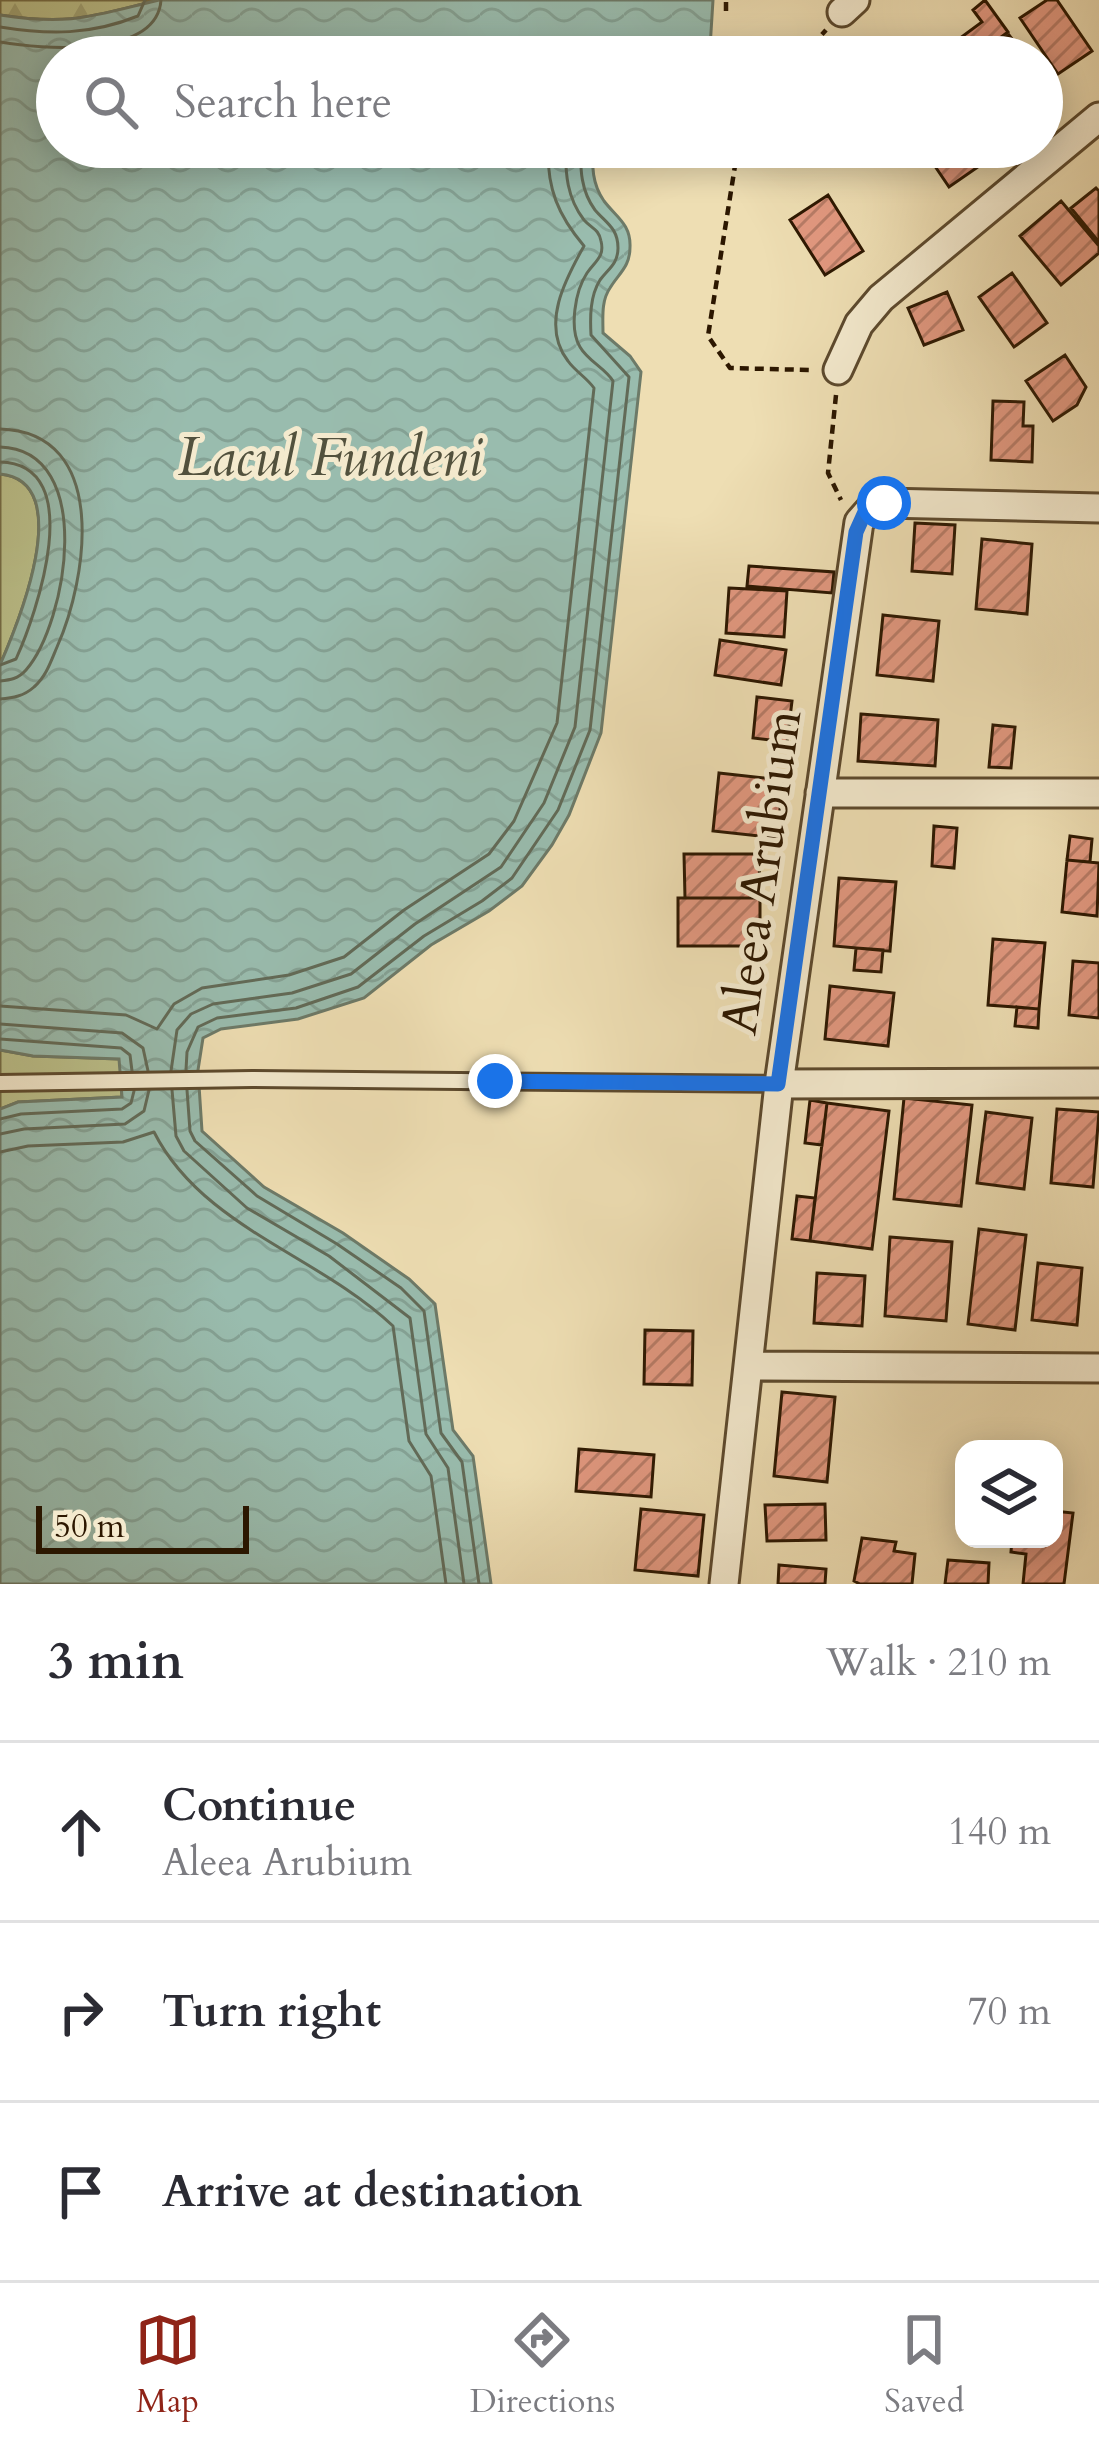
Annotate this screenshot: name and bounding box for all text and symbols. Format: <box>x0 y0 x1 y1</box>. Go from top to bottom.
search box <box>36 36 1063 168</box>
icon: search <box>78 69 144 135</box>
text: Search here <box>174 72 392 133</box>
water label: Lacul Fundeni <box>178 422 484 495</box>
route start <box>857 476 911 530</box>
street label: Aleea Arubium <box>705 705 820 1039</box>
route end <box>468 1054 522 1108</box>
map controls <box>955 1440 1063 1548</box>
button: layers <box>955 1440 1063 1548</box>
scale bar <box>36 1500 249 1553</box>
text: 50 m <box>54 1504 125 1549</box>
text: 3 min <box>48 1627 184 1697</box>
text: Walk · 210 m <box>826 1636 1051 1689</box>
text: Continue <box>162 1775 356 1836</box>
icon: ahead <box>48 1799 114 1865</box>
text: 140 m <box>948 1805 1051 1858</box>
text: Aleea Arubium <box>162 1836 412 1889</box>
icon: right <box>48 1979 114 2045</box>
text: Turn right <box>162 1981 381 2042</box>
text: 70 m <box>968 1985 1051 2038</box>
icon: arrive <box>48 2159 114 2225</box>
text: Arrive at destination <box>162 2161 582 2222</box>
tab: Map <box>135 2307 201 2424</box>
tab: Directions <box>470 2307 615 2424</box>
tab: Saved <box>884 2307 964 2424</box>

